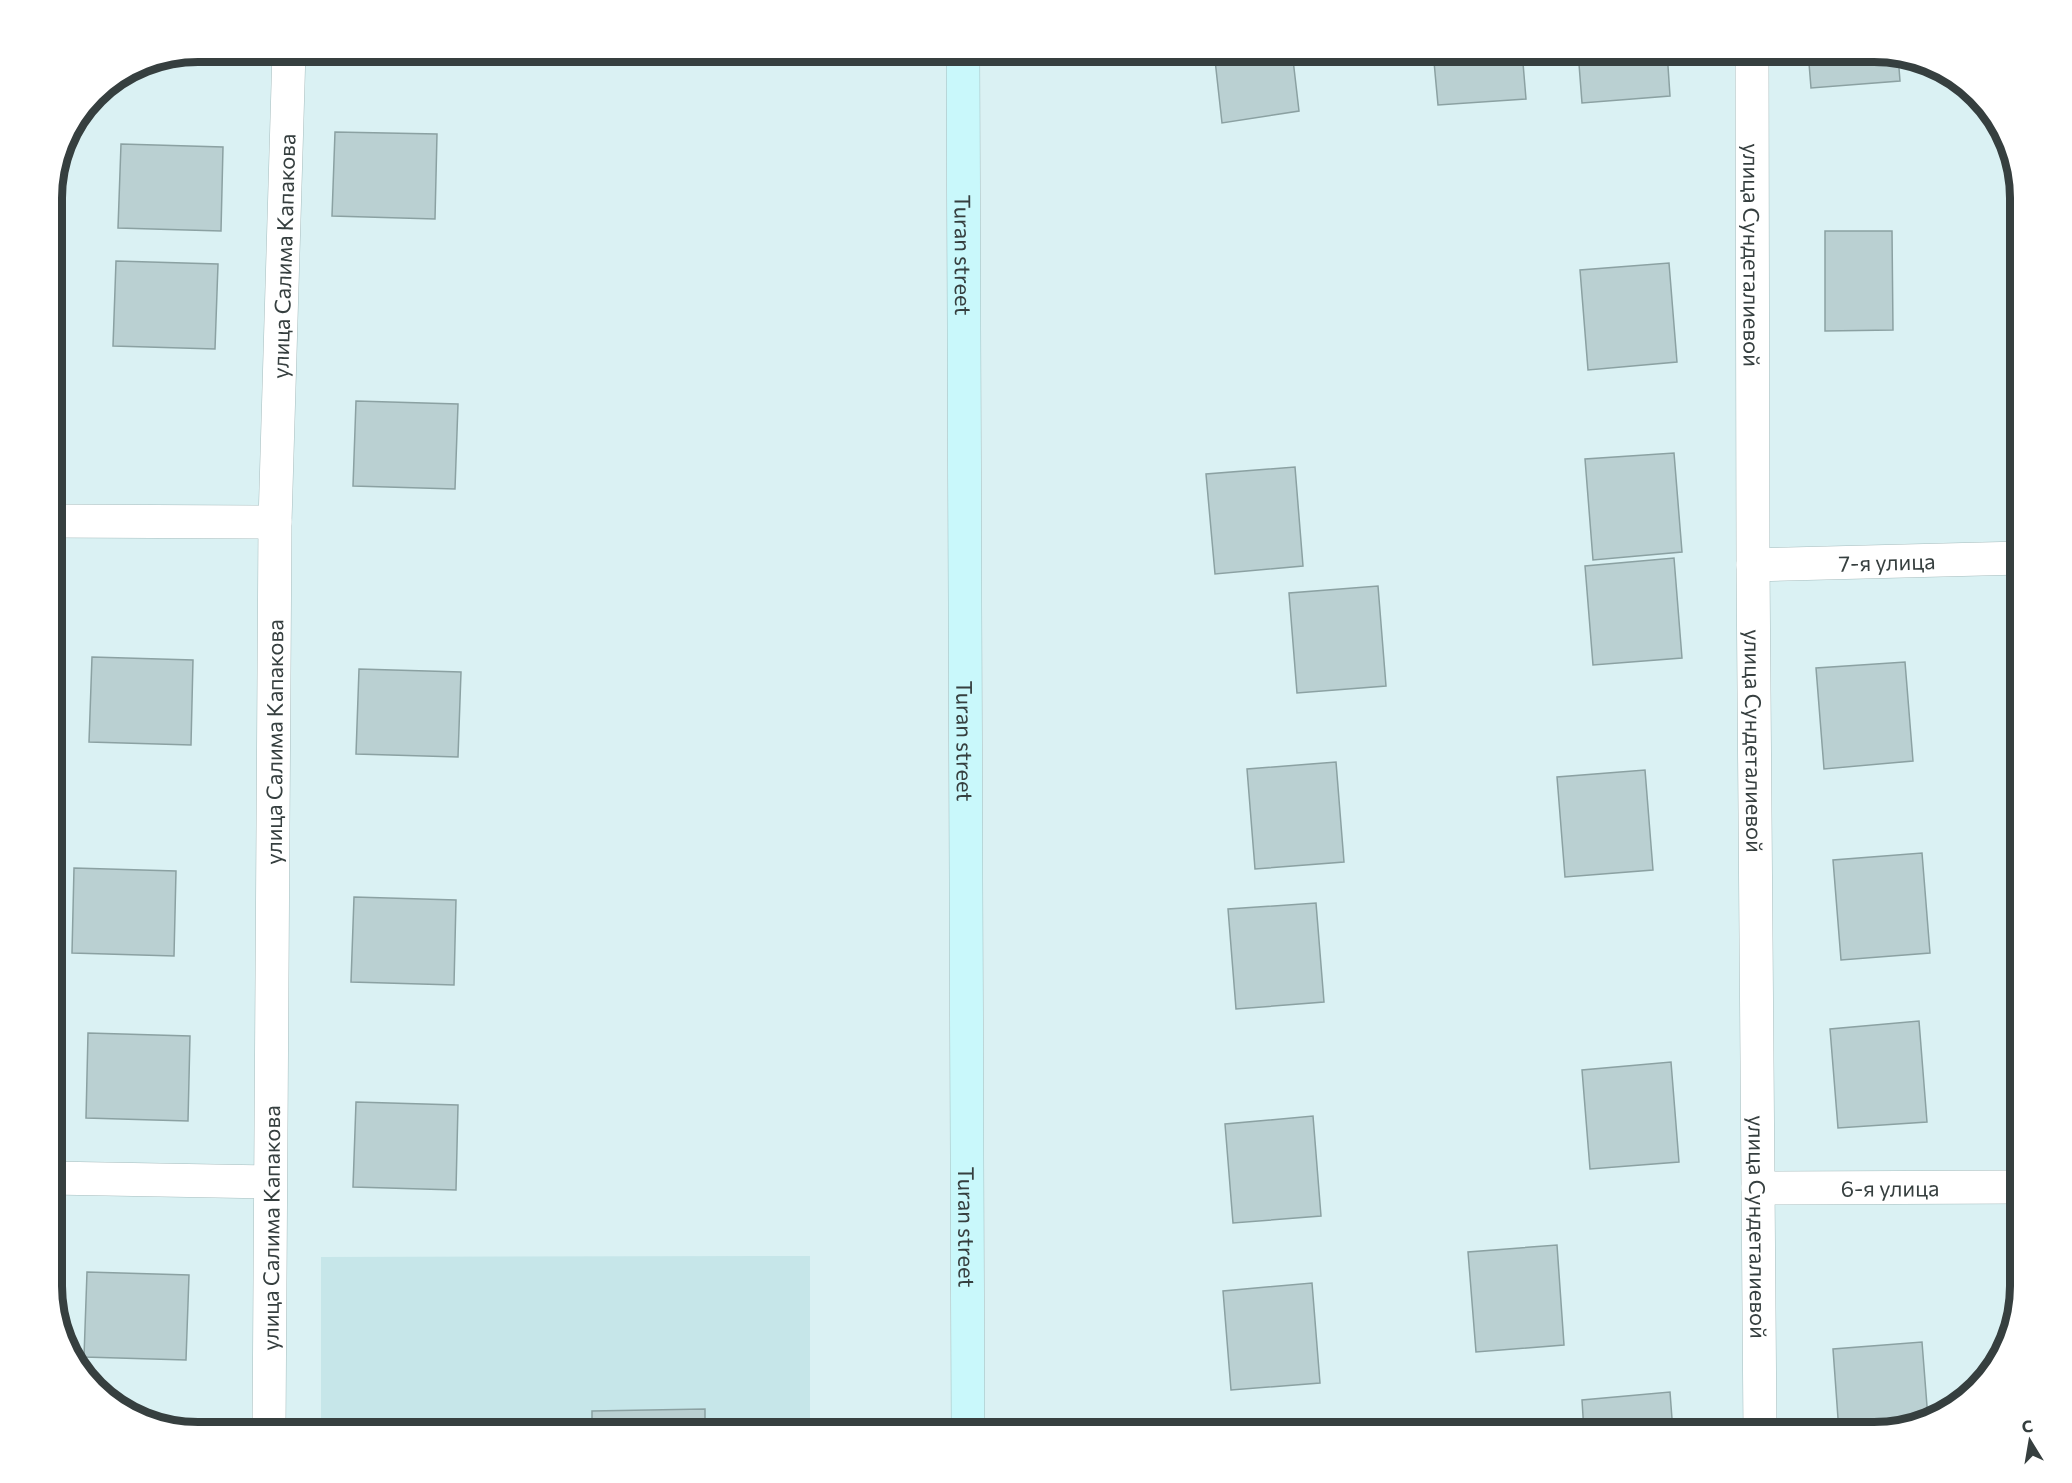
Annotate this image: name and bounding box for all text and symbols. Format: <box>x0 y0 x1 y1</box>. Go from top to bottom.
street label: улица Салима Капакова <box>266 133 300 379</box>
street label: улица Сундеталиевой <box>1739 143 1766 367</box>
street label: Turan street <box>950 194 977 316</box>
street label: 7-я улица <box>1838 547 1936 576</box>
street label: улица Салима Капакова <box>259 619 288 865</box>
street label: улица Сундеталиевой <box>1740 629 1769 853</box>
street label: Turan street <box>952 680 979 802</box>
street label: улица Салима Капакова <box>256 1105 285 1351</box>
street label: улица Сундеталиевой <box>1744 1115 1773 1339</box>
street label: Turan street <box>954 1166 981 1288</box>
street label: 6-я улица <box>1841 1174 1939 1201</box>
north arrow <box>2000 1411 2060 1471</box>
text: С <box>2020 1415 2034 1436</box>

